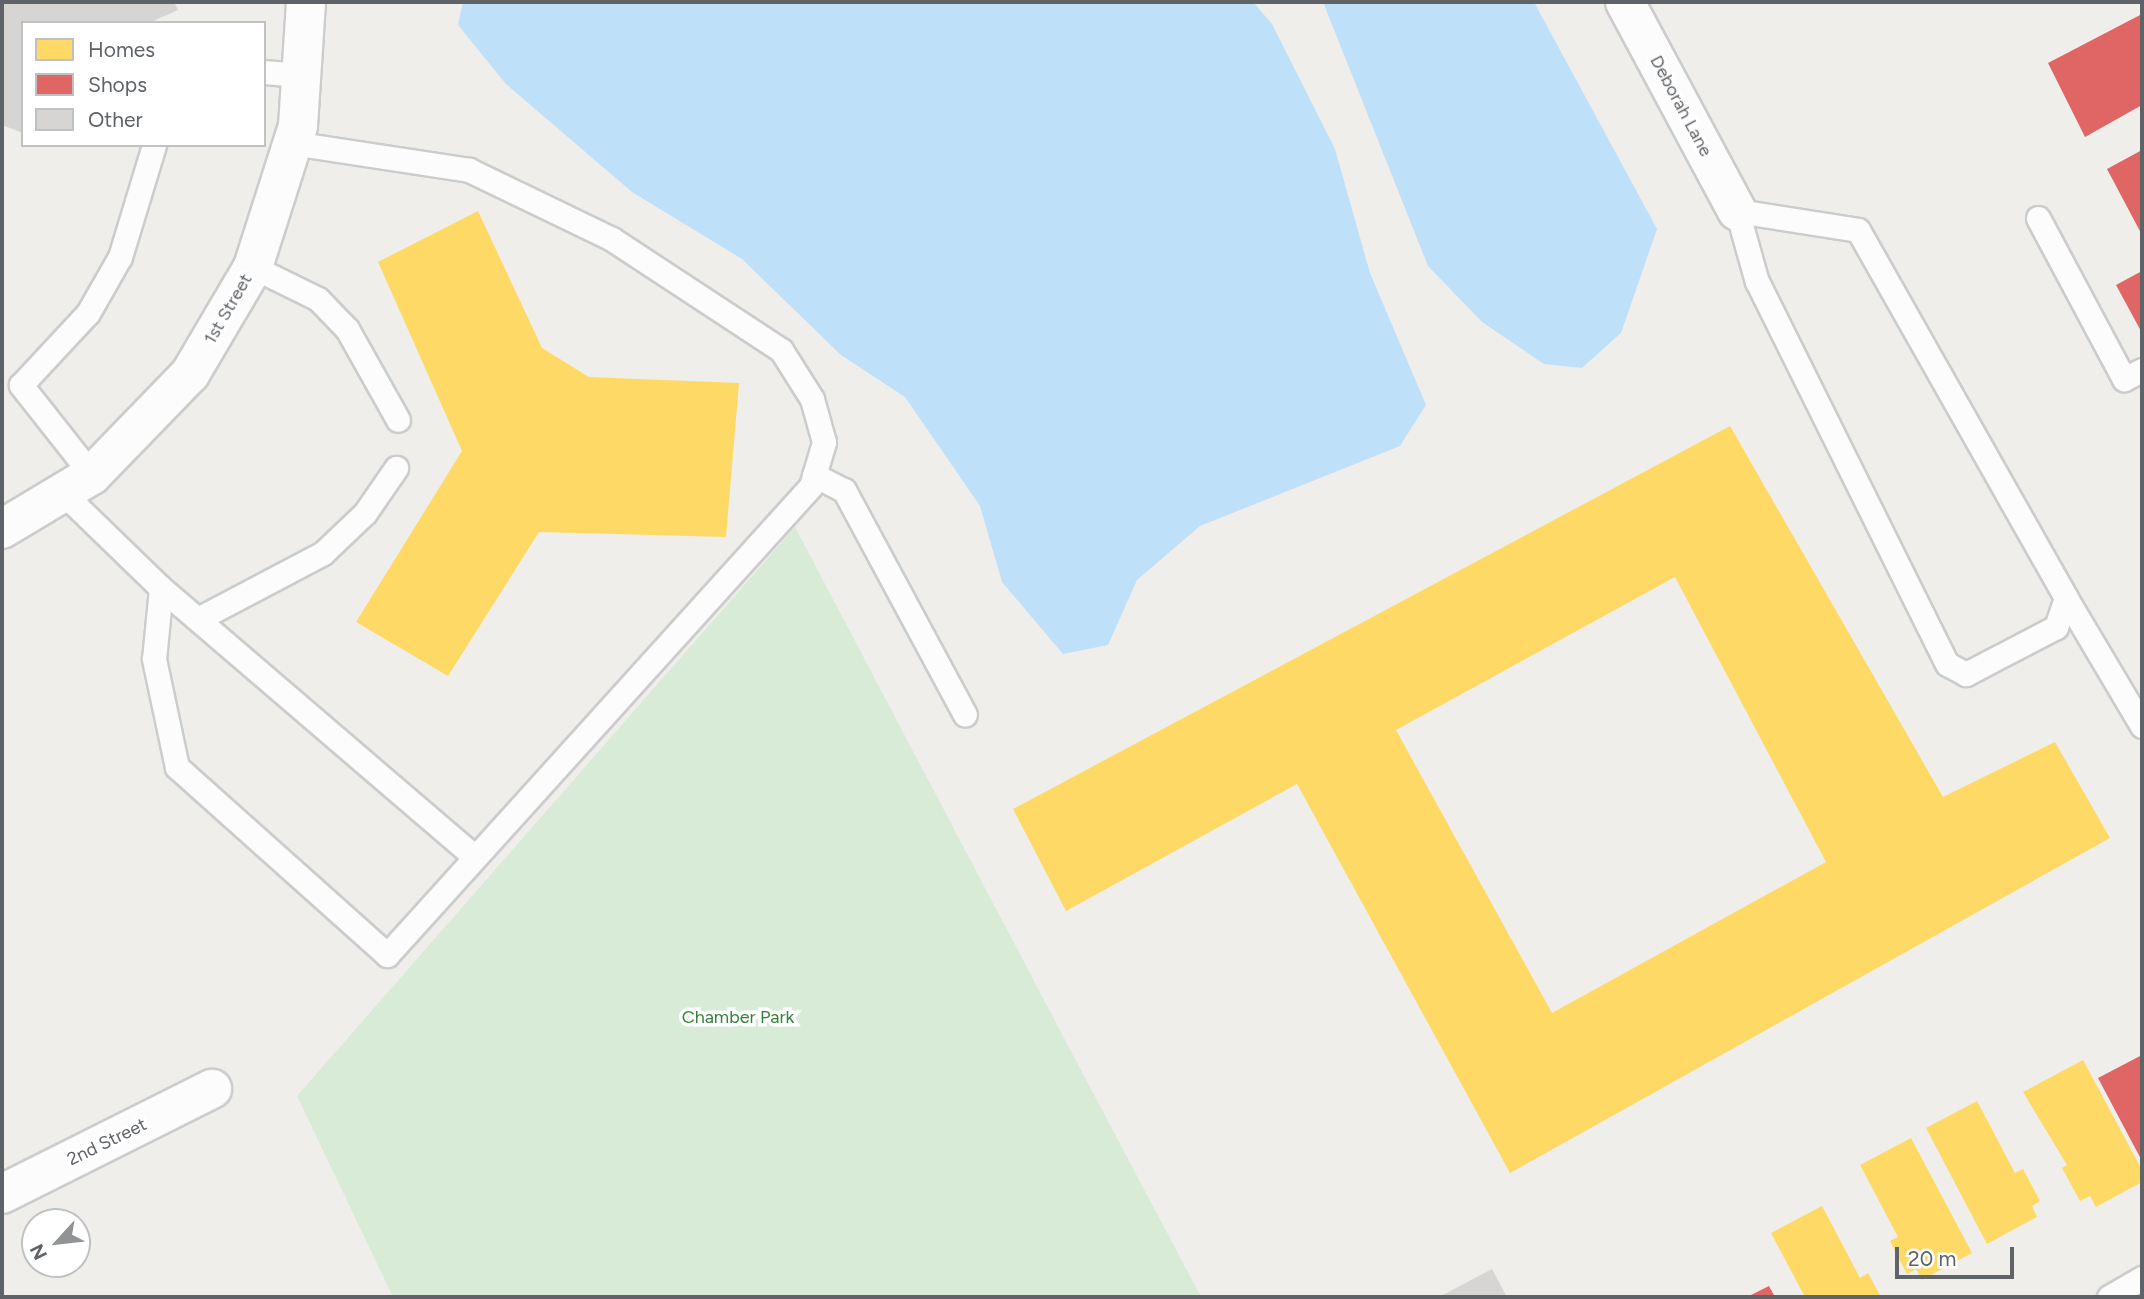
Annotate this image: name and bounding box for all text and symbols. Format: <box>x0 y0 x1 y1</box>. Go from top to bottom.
legend <box>21 21 266 147</box>
text: Homes <box>88 37 155 62</box>
street label: Deborah Lane <box>1645 52 1717 160</box>
text: Shops <box>88 72 147 97</box>
text: Other <box>88 107 143 132</box>
street label: 1st Street <box>199 270 257 348</box>
park label: Chamber Park <box>682 1006 794 1028</box>
street label: 2nd Street <box>64 1114 150 1170</box>
north arrow <box>21 1208 91 1278</box>
scale bar <box>1899 1232 2018 1276</box>
text: N <box>25 1240 52 1264</box>
text: 20 m <box>1908 1246 1956 1271</box>

